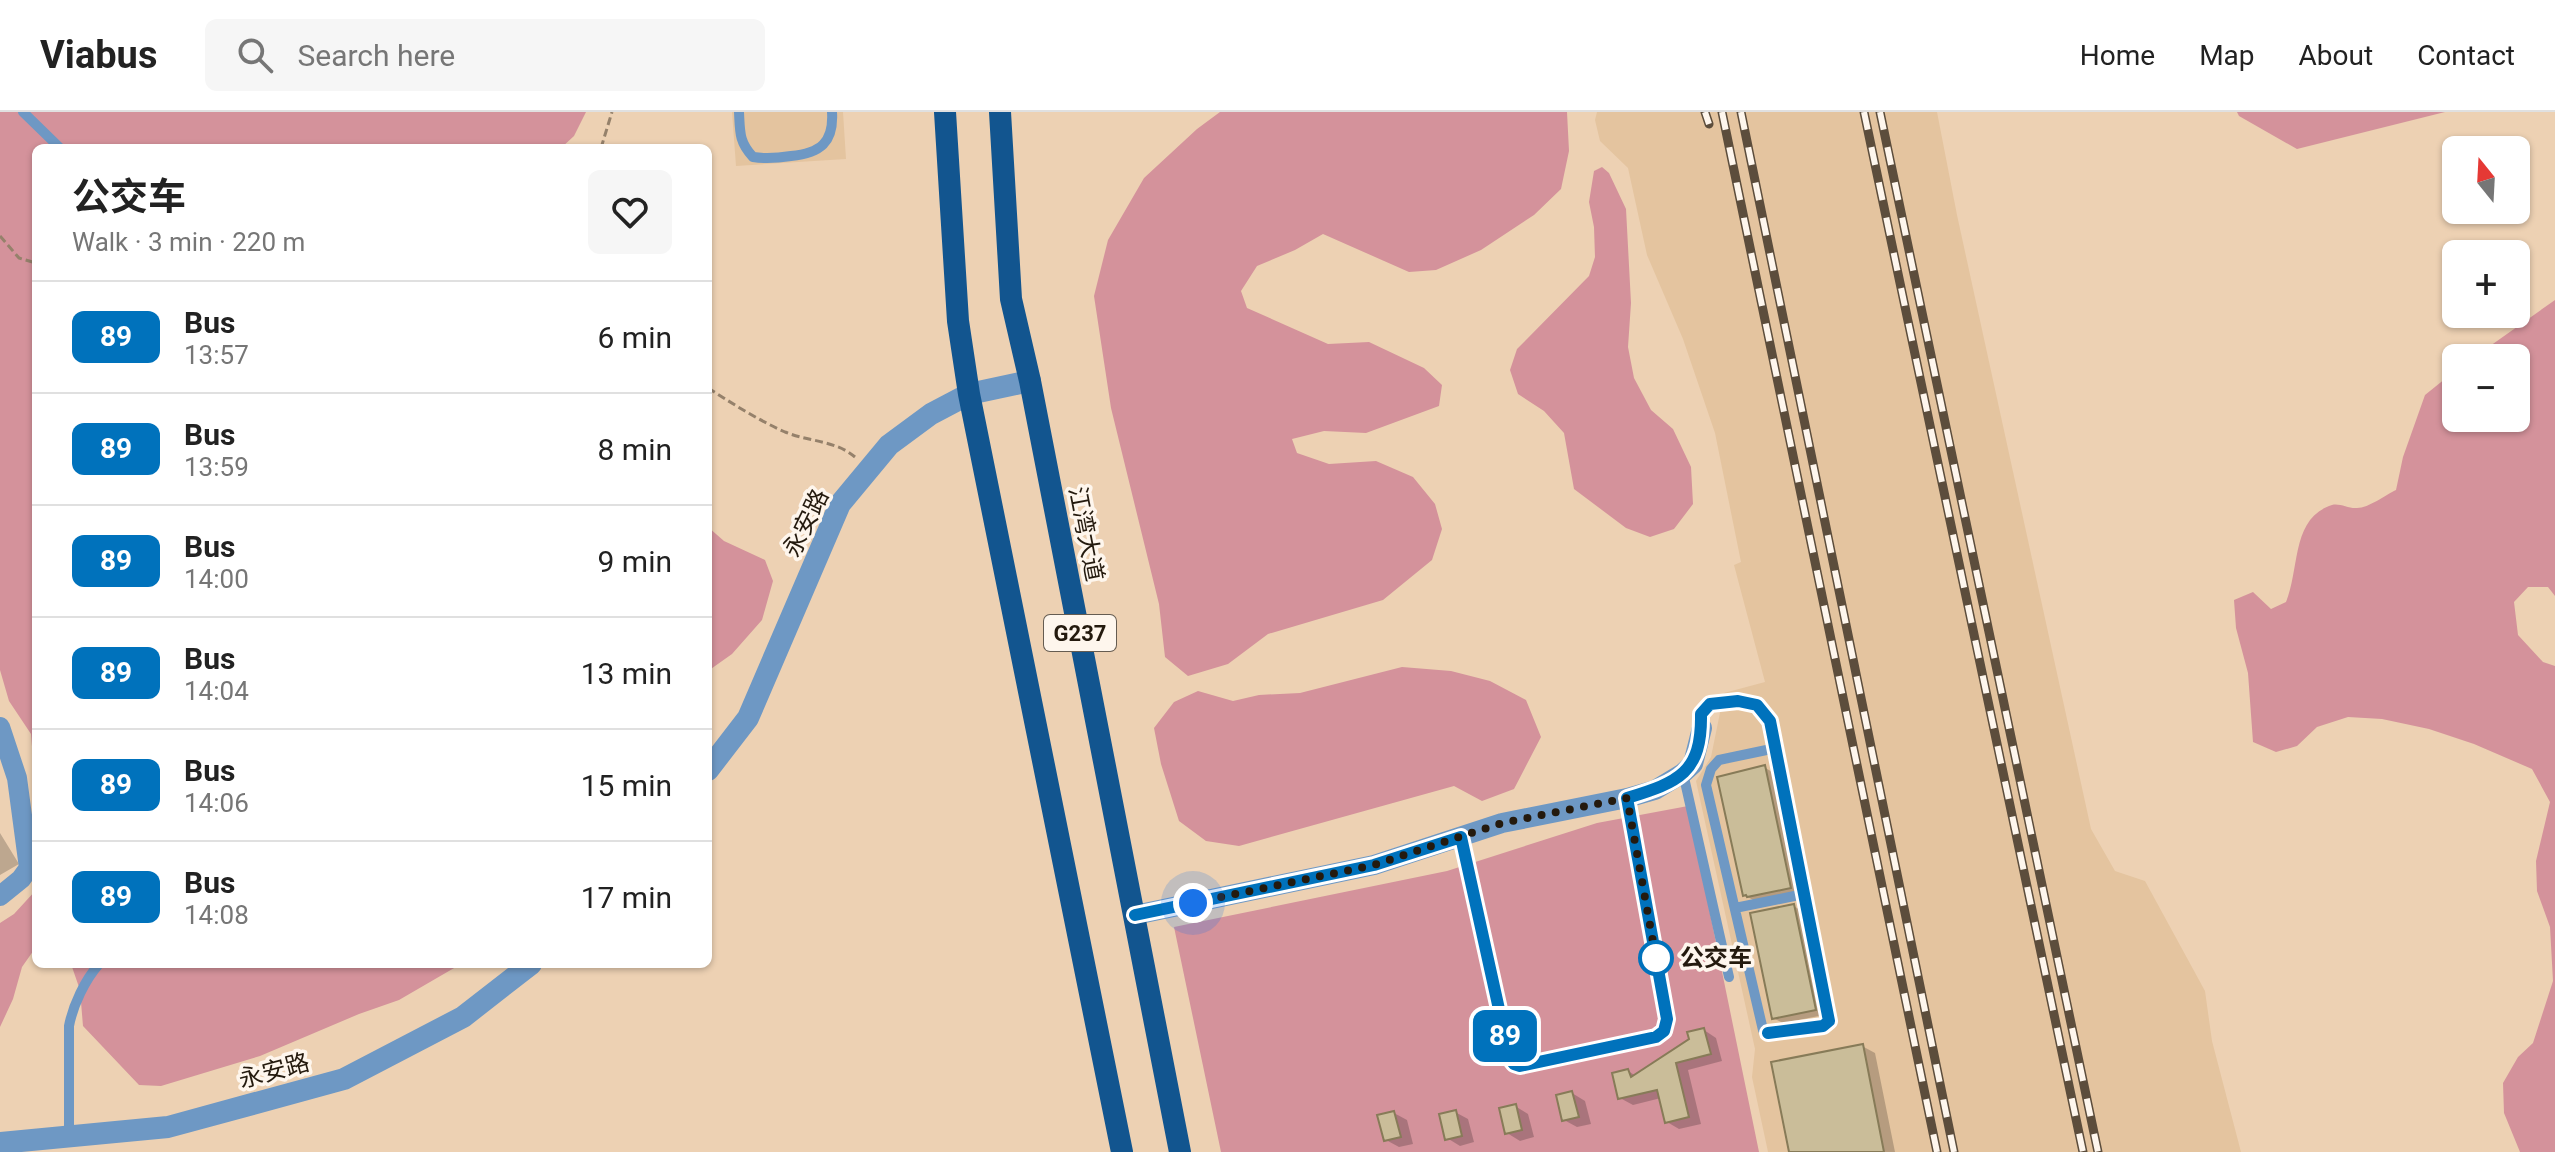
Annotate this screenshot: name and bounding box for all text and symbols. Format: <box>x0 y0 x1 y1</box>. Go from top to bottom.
search box <box>205 19 765 91</box>
text: Viabus <box>40 33 157 77</box>
icon: search <box>233 33 277 77</box>
text: Search here <box>297 38 455 73</box>
text: Home <box>2080 39 2155 72</box>
text: Map <box>2199 39 2255 72</box>
text: About <box>2299 39 2373 72</box>
text: Contact <box>2417 39 2515 72</box>
north arrow <box>2442 136 2530 224</box>
map controls <box>2442 136 2530 432</box>
button: heart <box>588 170 672 254</box>
text: 公交车 <box>72 175 186 219</box>
text: Walk · 3 min · 220 m <box>72 227 305 257</box>
button: + <box>2442 240 2530 328</box>
text: Bus <box>184 305 235 340</box>
text: 89 <box>100 320 132 353</box>
text: 6 min <box>598 320 672 355</box>
text: 13:57 <box>184 340 249 370</box>
button: − <box>2442 344 2530 432</box>
text: Bus <box>184 417 235 452</box>
text: 89 <box>100 432 132 465</box>
text: 8 min <box>598 432 672 467</box>
text: 13:59 <box>184 452 249 482</box>
street label: 江湾大道 <box>1063 484 1109 584</box>
street label: 永安路 <box>778 485 834 561</box>
text: Bus <box>184 529 235 564</box>
text: 89 <box>100 544 132 577</box>
text: 9 min <box>598 544 672 579</box>
text: 14:00 <box>184 564 249 594</box>
road number: G237 <box>1044 615 1116 651</box>
text: Bus <box>184 641 235 676</box>
text: 89 <box>100 656 132 689</box>
text: 13 min <box>581 656 672 691</box>
text: 14:04 <box>184 676 249 706</box>
text: Bus <box>184 753 235 788</box>
text: 89 <box>100 768 132 801</box>
text: 15 min <box>581 768 672 803</box>
text: 14:06 <box>184 788 249 818</box>
text: Bus <box>184 865 235 900</box>
text: 89 <box>100 880 132 913</box>
text: 17 min <box>581 880 672 915</box>
your location <box>1173 883 1213 923</box>
text: 14:08 <box>184 900 249 930</box>
marker: 公交车 <box>1639 941 1673 975</box>
place label: 公交车 <box>1680 944 1752 972</box>
line badge: 89 <box>1469 1010 1541 1062</box>
text: 89 <box>1489 1019 1521 1052</box>
street label: 永安路 <box>236 1048 312 1094</box>

